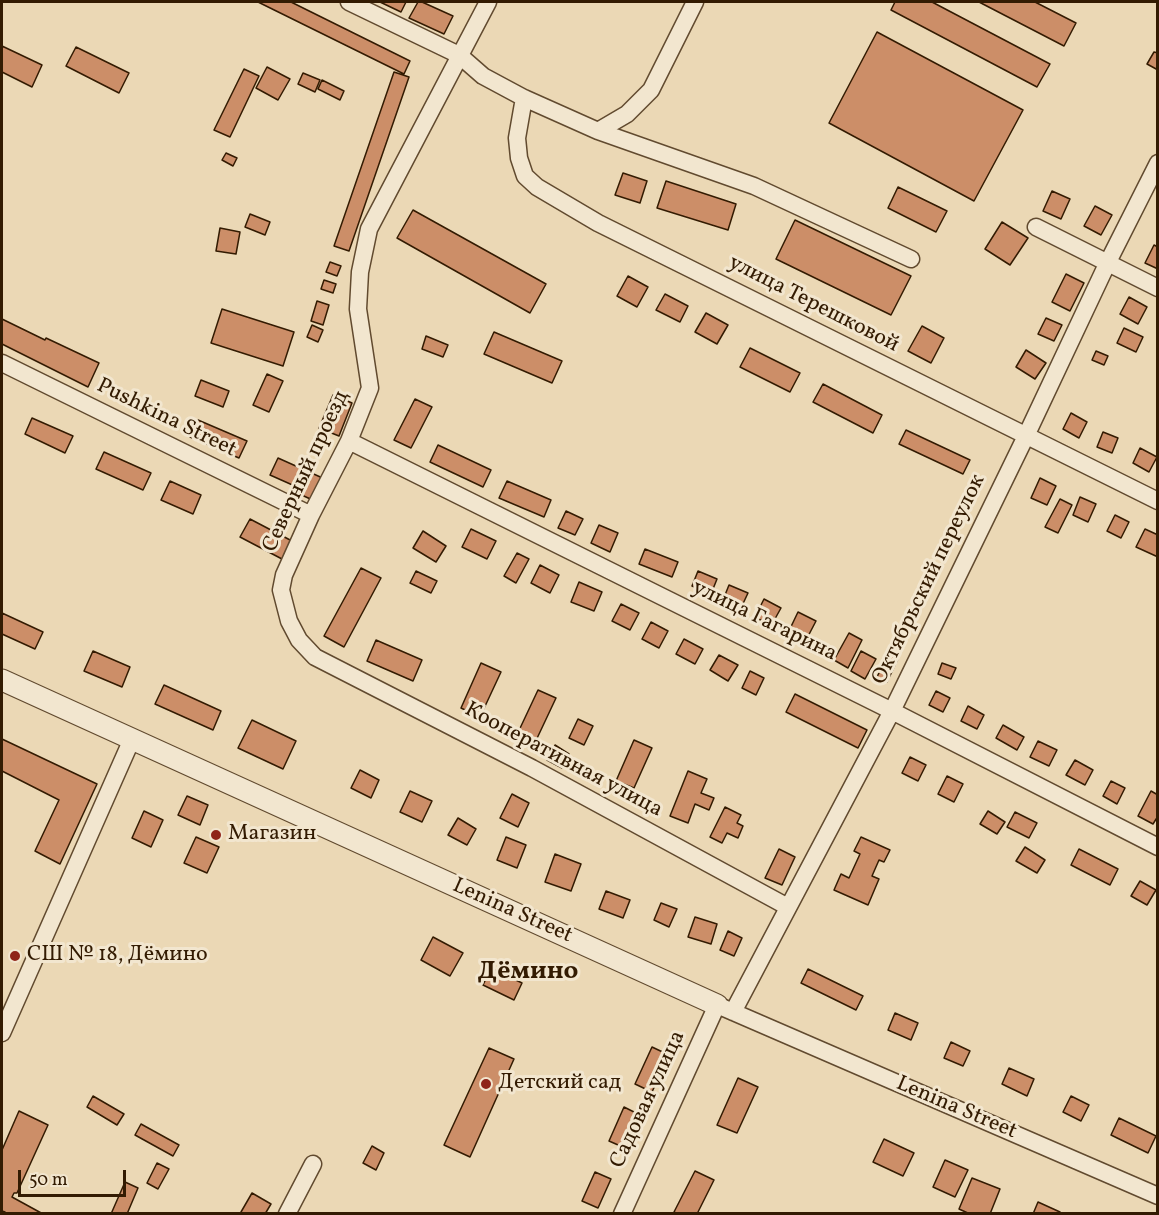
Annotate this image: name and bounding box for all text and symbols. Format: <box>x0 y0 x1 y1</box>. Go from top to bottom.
street label: улица Терешковой <box>723 251 903 359</box>
street label: Pushkina Street <box>92 374 240 464</box>
street label: Северный проезд <box>258 387 356 557</box>
street label: Октябрьский переулок <box>868 471 992 689</box>
street label: улица Гагарина <box>687 576 841 668</box>
street label: Кооперативная улица <box>460 698 666 824</box>
place label: Магазин <box>228 822 316 848</box>
marker: Магазин <box>209 828 223 842</box>
street label: Lenina Street <box>448 874 576 950</box>
place label: СШ № 18, Дёмино <box>27 943 208 969</box>
marker: СШ № 18, Дёмино <box>8 949 22 963</box>
district label: Дёмино <box>478 957 578 989</box>
street label: Садовая улица <box>606 1027 692 1173</box>
place label: Детский сад <box>498 1071 621 1097</box>
street label: Lenina Street <box>892 1072 1020 1146</box>
marker: Детский сад <box>479 1077 493 1091</box>
scale bar <box>21 1158 129 1196</box>
text: 50 m <box>29 1168 68 1193</box>

